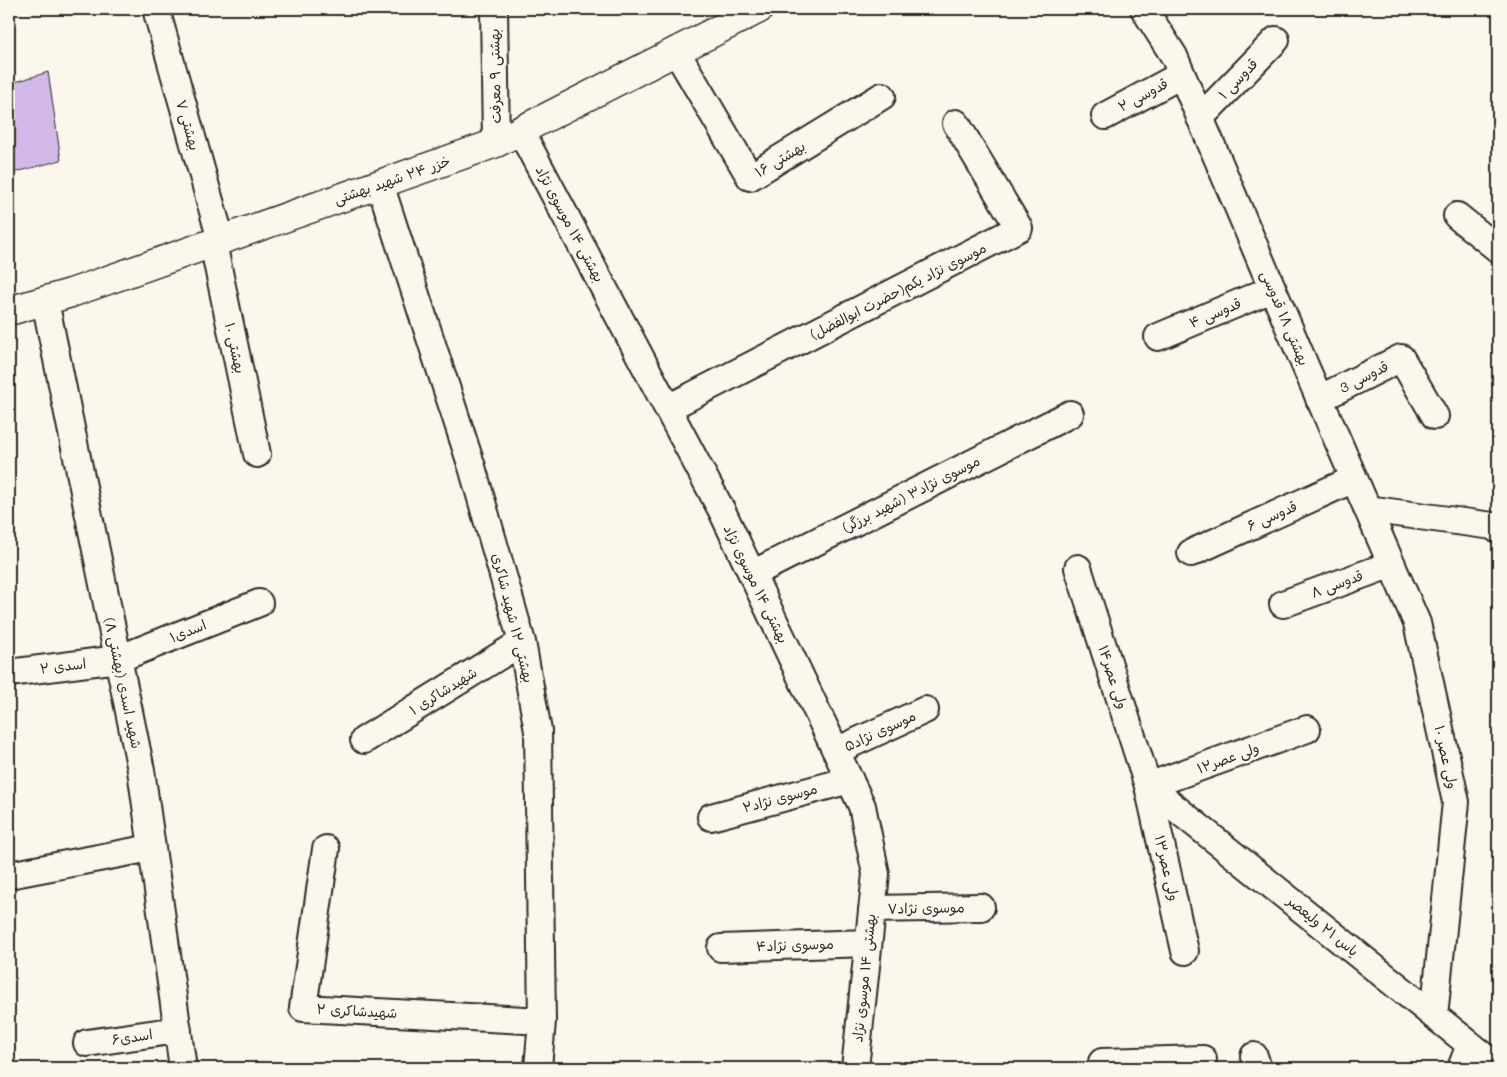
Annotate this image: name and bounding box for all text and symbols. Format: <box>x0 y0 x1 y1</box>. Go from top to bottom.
street label: بهشتی ۹ معرفت <box>484 28 505 124</box>
street label: قدوسی ۱ <box>1214 54 1262 103</box>
street label: قدوسی ۲ <box>1115 74 1171 116</box>
street label: بهشتی ۷ <box>172 97 205 152</box>
street label: بهشتی ۱۶ <box>751 136 809 181</box>
street label: خزر ۲۴ شهید بهشتی <box>331 151 453 208</box>
street label: بهشتی ۱۴ موسوی نژاد <box>532 162 609 285</box>
street label: موسوی نژاد یکم(حضرت ابوالفضل) <box>806 238 990 345</box>
street label: بهشتی ۱۸ قدوسی <box>1257 267 1314 368</box>
street label: قدوسی ۴ <box>1186 293 1244 332</box>
street label: بهشتی ۱۰ <box>221 321 250 375</box>
street label: قدوسی 3 <box>1336 356 1392 397</box>
street label: موسوی نژاد۳ (شهید برزگر) <box>839 451 983 537</box>
street label: قدوسی ۶ <box>1244 496 1300 535</box>
street label: بهشتی ۱۴ موسوی نژاد <box>720 521 793 646</box>
street label: بهشتی ۱۲ شهید شاکری <box>488 551 539 685</box>
street label: قدوسی ۸ <box>1308 565 1366 602</box>
street label: اسدی۱ <box>167 615 209 646</box>
street label: شهید اسدی (بهشتی ۸) <box>100 616 147 750</box>
street label: ولی عصر۱۴ <box>1094 643 1133 711</box>
street label: اسدی ۲ <box>39 653 87 678</box>
street label: شهیدشاکری ۱ <box>405 662 480 719</box>
street label: موسوی نژاد۵ <box>841 706 919 755</box>
street label: ولی عصر ۱۰ <box>1430 723 1462 790</box>
street label: ولی عصر۱۲ <box>1194 738 1262 778</box>
street label: موسوی نژاد۲ <box>740 778 819 817</box>
street label: ولی عصر۱۳ <box>1151 833 1184 903</box>
street label: یاس ۲۱ ولیعصر <box>1283 890 1363 960</box>
street label: موسوی نژاد۷ <box>887 897 965 918</box>
street label: بهشتی ۱۴ موسوی نژاد <box>847 913 880 1043</box>
street label: موسوی نژاد۴ <box>756 934 834 955</box>
street label: شهیدشاکری ۲ <box>316 999 398 1022</box>
street label: اسدی۶ <box>110 1024 154 1049</box>

